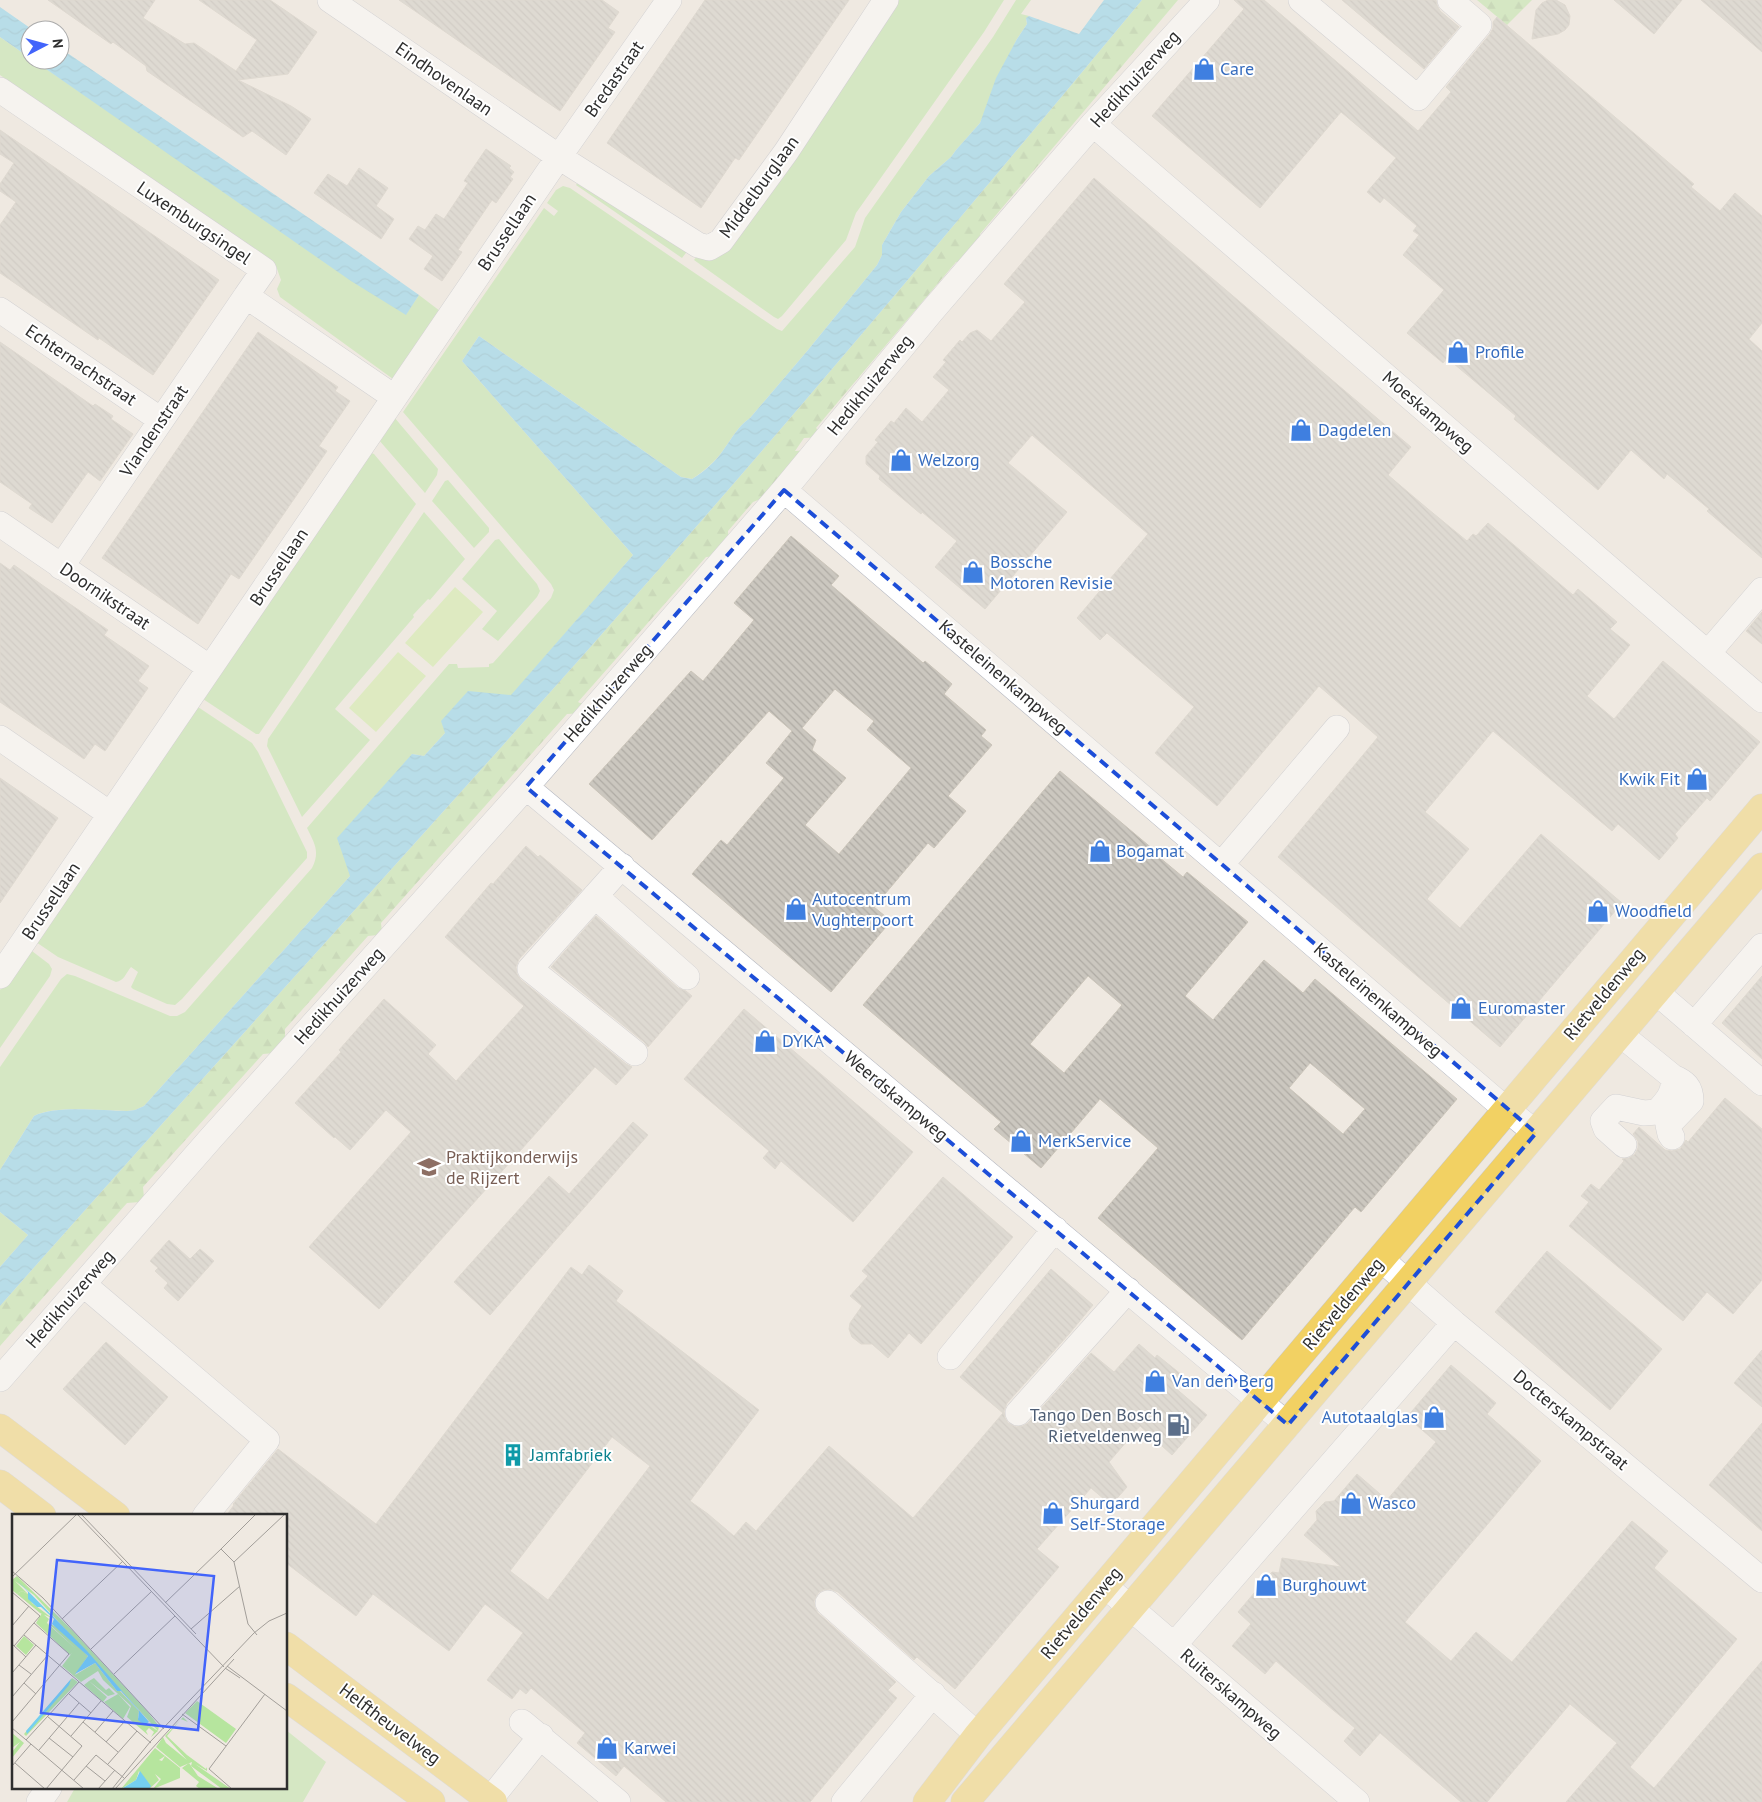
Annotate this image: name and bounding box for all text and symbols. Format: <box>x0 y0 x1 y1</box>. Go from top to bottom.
north arrow <box>20 20 70 70</box>
street label: Hedikhuizerweg <box>1085 25 1184 132</box>
street label: Bredastraat <box>579 36 648 121</box>
street label: Eindhovenlaan <box>391 37 497 121</box>
text: N <box>48 38 67 49</box>
shop icon: Care <box>1191 56 1217 82</box>
place label: Care <box>1220 57 1254 80</box>
street label: Middelburglaan <box>714 131 803 242</box>
street label: Luxemburgsingel <box>133 176 256 270</box>
street label: Brussellaan <box>472 188 541 275</box>
street label: Echternachstraat <box>21 319 141 410</box>
street label: Hedikhuizerweg <box>822 329 917 440</box>
shop icon: Profile <box>1445 339 1471 365</box>
place label: Profile <box>1475 340 1524 363</box>
street label: Moeskampweg <box>1378 366 1479 458</box>
street label: Viandenstraat <box>114 380 193 482</box>
shop icon: Dagdelen <box>1288 417 1314 443</box>
place label: Dagdelen <box>1318 418 1391 441</box>
shop icon: Welzorg <box>888 447 914 473</box>
place label: Welzorg <box>918 448 980 471</box>
street label: Brussellaan <box>244 523 313 610</box>
place label: Bossche Motoren Revisie <box>990 550 1113 594</box>
street label: Doornikstraat <box>56 557 155 634</box>
shop icon: Bossche Motoren Revisie <box>960 559 986 585</box>
street label: Kasteleinenkampweg <box>934 614 1073 739</box>
street label: Hedikhuizerweg <box>558 639 657 747</box>
shop icon: Kwik Fit <box>1684 766 1710 792</box>
place label: Kwik Fit <box>1619 767 1680 790</box>
shop icon: Bogamat <box>1087 838 1113 864</box>
place label: Bogamat <box>1116 839 1184 862</box>
street label: Brussellaan <box>16 857 85 944</box>
place label: Autocentrum Vughterpoort <box>811 887 914 931</box>
shop icon: Autocentrum Vughterpoort <box>783 896 809 922</box>
shop icon: Woodfield <box>1585 898 1611 924</box>
place label: Woodfield <box>1615 899 1692 922</box>
street label: Kasteleinenkampweg <box>1309 937 1448 1062</box>
street label: Hedikhuizerweg <box>289 942 388 1049</box>
street label: Rietveldenweg <box>1558 943 1649 1045</box>
shop icon: Euromaster <box>1448 995 1474 1021</box>
place label: Euromaster <box>1478 996 1565 1019</box>
shop icon: DYKA <box>752 1028 778 1054</box>
place label: DYKA <box>782 1029 825 1052</box>
street label: Weerdskampweg <box>840 1045 953 1146</box>
shop icon: MerkService <box>1008 1128 1034 1154</box>
place label: MerkService <box>1038 1129 1131 1152</box>
place label: Praktijkonderwijs de Rijzert <box>446 1145 578 1189</box>
school or university icon: Praktijkonderwijs de Rijzert <box>416 1154 442 1180</box>
street label: Hedikhuizerweg <box>20 1245 119 1353</box>
street label: Rietveldenweg <box>1297 1253 1388 1355</box>
street label: Docterskampstraat <box>1509 1365 1634 1475</box>
shop icon: Van den Berg <box>1142 1368 1168 1394</box>
place label: Van den Berg <box>1171 1369 1274 1392</box>
place label: Tango Den Bosch Rietveldenweg <box>1030 1403 1162 1447</box>
shop icon: Autotaalglas <box>1421 1404 1447 1430</box>
place label: Autotaalglas <box>1322 1405 1418 1428</box>
fuel station icon: Tango Den Bosch Rietveldenweg <box>1165 1412 1191 1438</box>
building icon: Jamfabriek <box>500 1442 526 1468</box>
place label: Jamfabriek <box>529 1443 612 1466</box>
shop icon: Wasco <box>1338 1490 1364 1516</box>
place label: Shurgard Self-Storage <box>1070 1491 1165 1535</box>
place label: Wasco <box>1368 1491 1416 1514</box>
shop icon: Shurgard Self-Storage <box>1040 1500 1066 1526</box>
inset map <box>12 1514 288 1790</box>
street label: Rietveldenweg <box>1035 1562 1126 1664</box>
shop icon: Burghouwt <box>1253 1572 1279 1598</box>
place label: Burghouwt <box>1282 1573 1367 1596</box>
street label: Ruiterskampweg <box>1176 1643 1287 1744</box>
street label: Helftheuvelweg <box>335 1678 446 1769</box>
shop icon: Karwei <box>594 1735 620 1761</box>
place label: Karwei <box>624 1736 677 1759</box>

